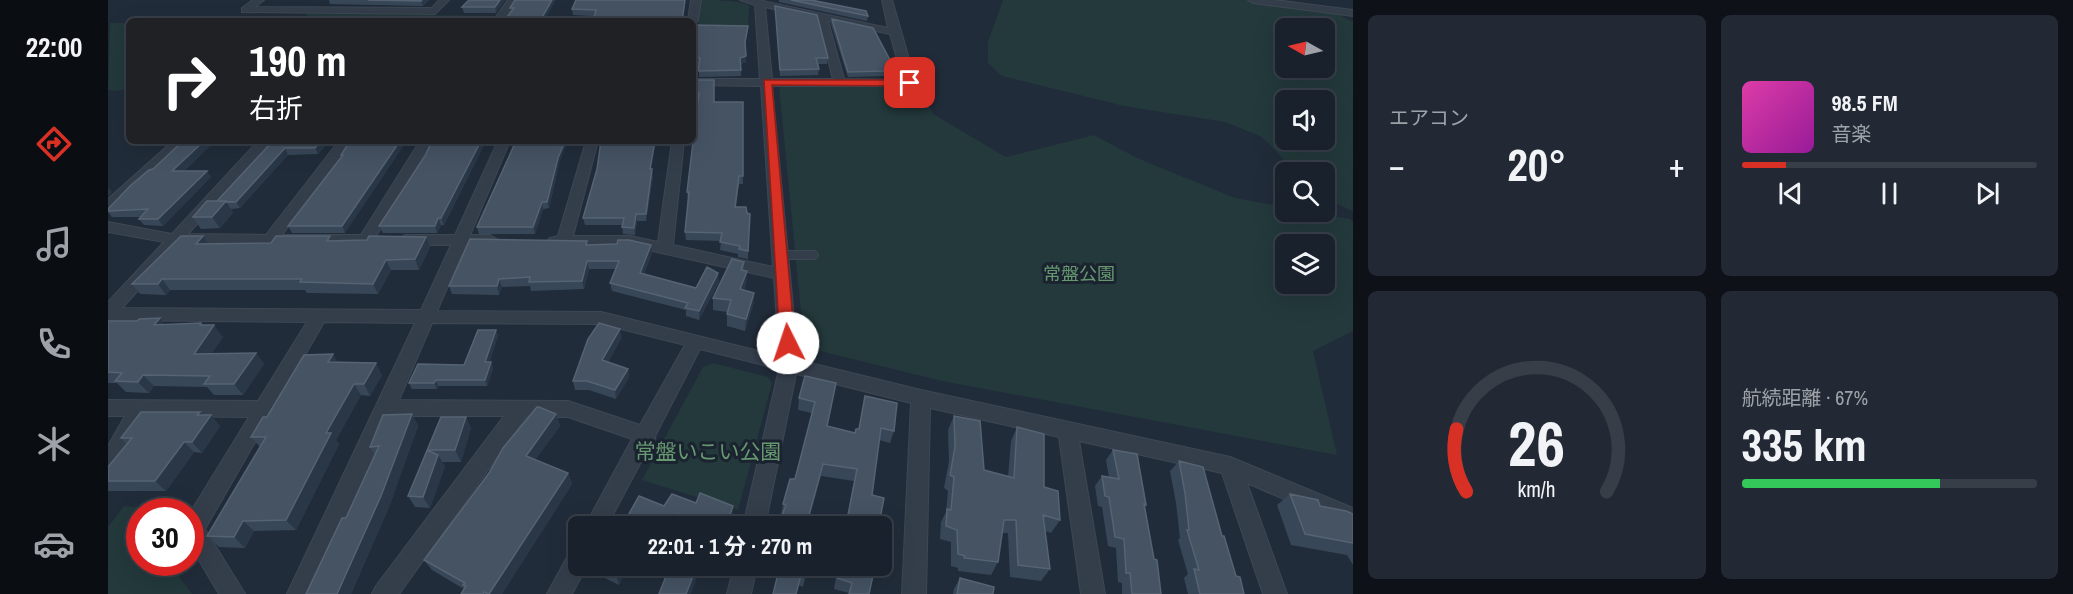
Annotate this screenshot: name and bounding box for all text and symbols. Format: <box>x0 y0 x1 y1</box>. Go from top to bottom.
north arrow <box>1275 18 1335 78</box>
map controls <box>1275 18 1335 294</box>
text: 22:00 <box>26 29 82 65</box>
text: 190 m <box>249 33 347 89</box>
icon: right <box>150 42 228 120</box>
pin <box>884 57 935 108</box>
icon: arrive <box>893 66 926 99</box>
text: 98.5 FM <box>1832 88 1898 118</box>
text: 右折 <box>249 90 303 126</box>
button: sound <box>1275 90 1335 150</box>
text: エアコン <box>1389 104 1469 131</box>
text: 音楽 <box>1832 120 1872 147</box>
icon: directions <box>33 123 75 165</box>
text: 20° <box>1507 134 1566 195</box>
text: − <box>1389 143 1405 187</box>
text: + <box>1669 143 1684 187</box>
button: search <box>1275 162 1335 222</box>
icon: previous <box>1774 177 1807 210</box>
icon: pause <box>1873 177 1906 210</box>
icon: next <box>1971 177 2004 210</box>
icon: music <box>33 223 75 265</box>
button: layers <box>1275 234 1335 294</box>
park label: 常盤公園 <box>1043 261 1115 286</box>
position arrow <box>756 311 820 375</box>
icon: phone <box>33 323 75 365</box>
text: 航続距離 · 67% <box>1742 384 1868 411</box>
text: 26 <box>1508 401 1565 485</box>
text: 335 km <box>1742 414 1867 475</box>
icon: climate <box>33 423 75 465</box>
park label: 常盤いこい公園 <box>635 437 782 466</box>
text: km/h <box>1518 475 1556 504</box>
speed limit sign: 30 <box>126 498 204 576</box>
icon: car <box>33 523 75 565</box>
text: 22:01 · 1 分 · 270 m <box>648 531 812 561</box>

